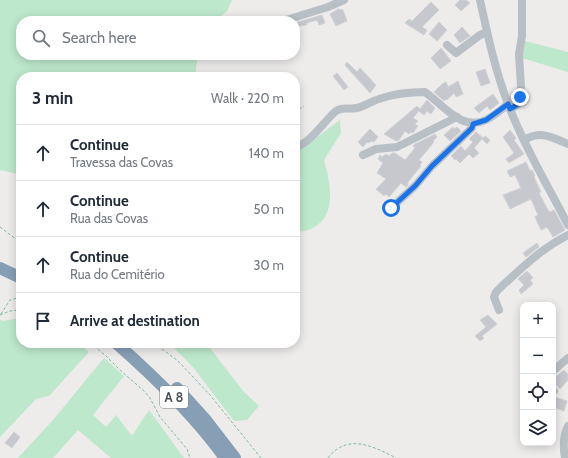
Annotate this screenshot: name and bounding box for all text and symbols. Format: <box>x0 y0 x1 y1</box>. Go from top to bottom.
search box <box>16 16 300 60</box>
icon: search <box>30 27 52 49</box>
text: Search here <box>62 29 137 47</box>
text: 3 min <box>32 88 73 108</box>
route end <box>511 88 529 106</box>
text: Walk · 220 m <box>211 90 284 106</box>
text: Continue <box>70 136 129 154</box>
icon: ahead <box>32 142 54 164</box>
text: 140 m <box>249 145 284 161</box>
text: Travessa das Covas <box>70 154 173 170</box>
text: Continue <box>70 192 129 210</box>
icon: ahead <box>32 198 54 220</box>
route start <box>382 199 400 217</box>
text: 50 m <box>254 201 284 217</box>
text: Rua das Covas <box>70 210 148 226</box>
text: Continue <box>70 248 129 266</box>
icon: ahead <box>32 254 54 276</box>
text: 30 m <box>254 257 284 273</box>
text: Rua do Cemitério <box>70 266 165 282</box>
map controls <box>520 302 556 446</box>
button: + <box>520 302 556 338</box>
icon: arrive <box>32 310 54 332</box>
text: Arrive at destination <box>70 312 200 330</box>
button: − <box>520 338 556 374</box>
button: locate <box>520 374 556 410</box>
road number: A 8 <box>160 386 188 408</box>
button: layers <box>520 410 556 446</box>

